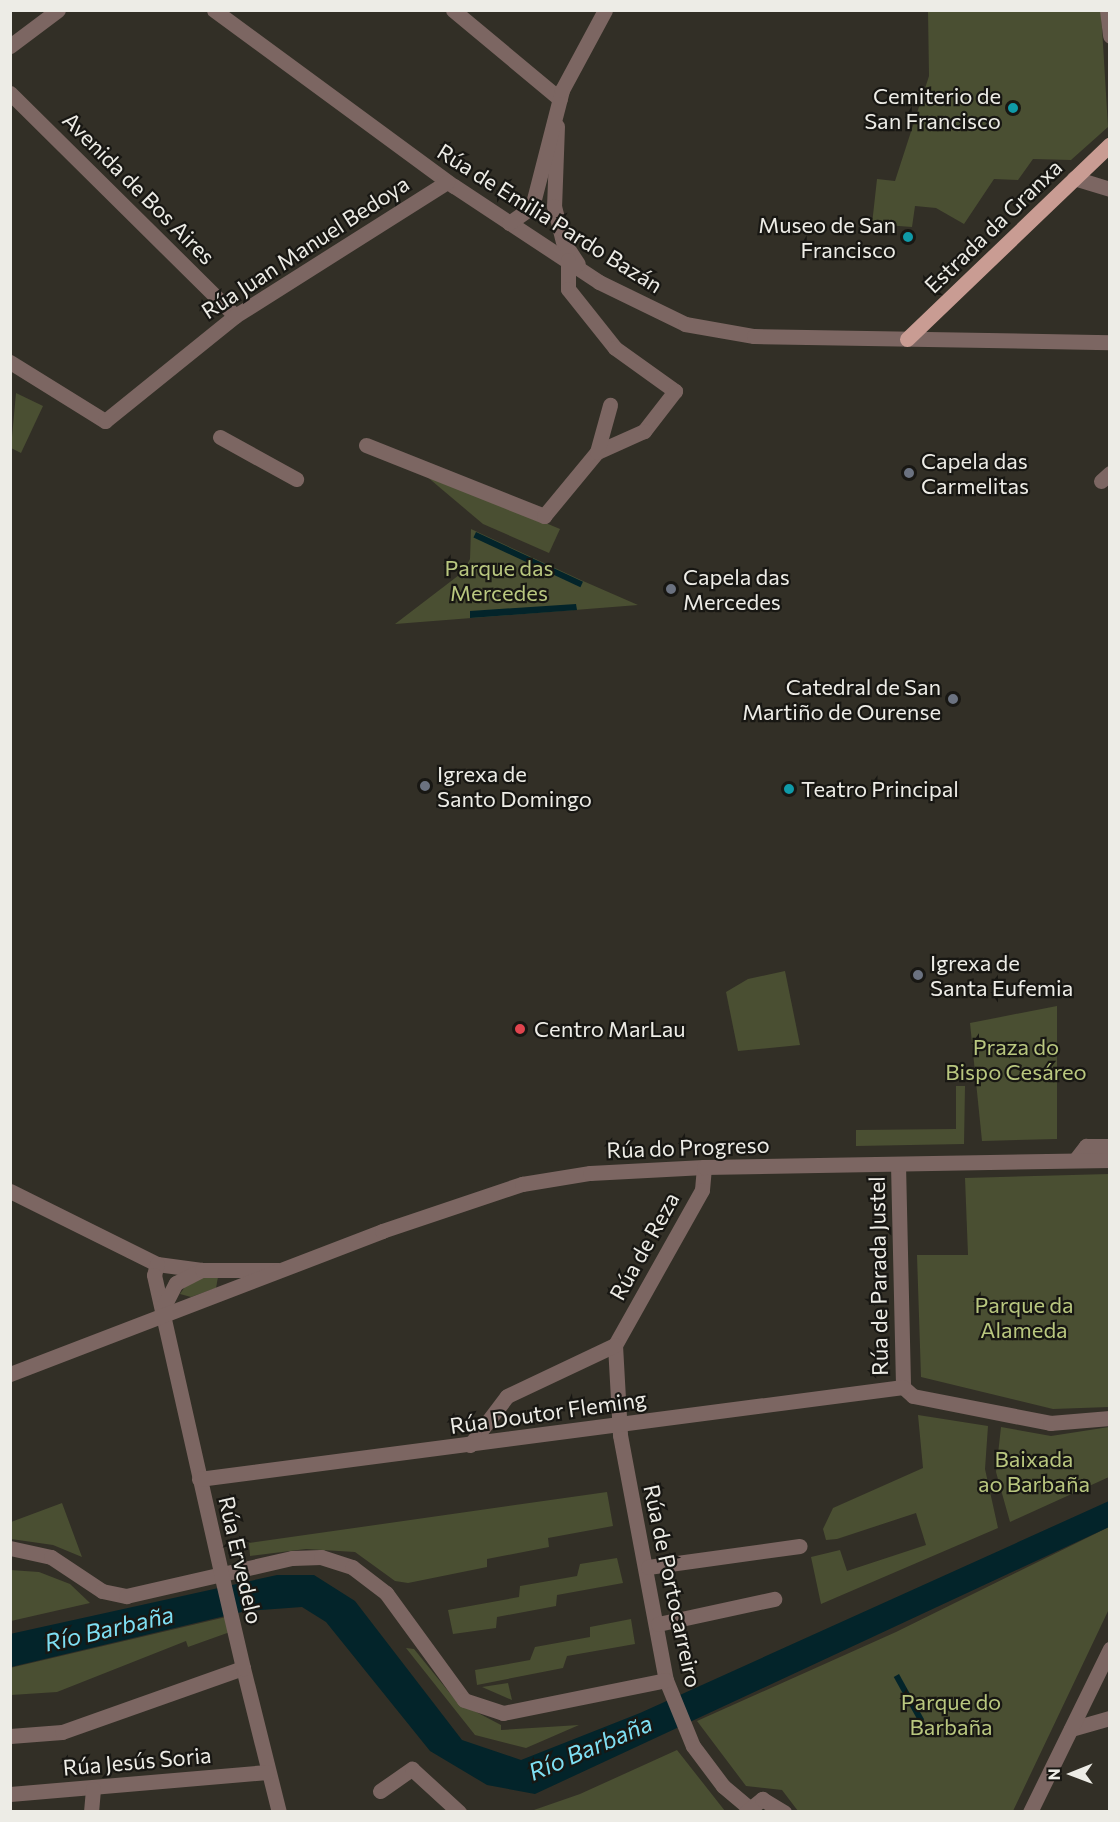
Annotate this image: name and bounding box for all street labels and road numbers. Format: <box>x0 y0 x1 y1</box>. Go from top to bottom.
street label: Avenida de Bos Aires <box>57 106 221 270</box>
street label: Rúa de Emilia Pardo Bazán <box>433 138 667 298</box>
street label: Estrada da Granxa <box>919 154 1067 298</box>
street label: Rúa Juan Manuel Bedoya <box>196 170 414 324</box>
street label: Rúa do Progreso <box>606 1131 770 1163</box>
street label: Rúa de Parada Justel <box>863 1176 893 1376</box>
street label: Rúa de Reza <box>604 1187 684 1305</box>
street label: Rúa Doutor Fleming <box>448 1385 648 1439</box>
street label: Rúa de Portocarreiro <box>639 1482 707 1690</box>
street label: Rúa Ervedelo <box>214 1494 268 1626</box>
street label: Rúa Jesús Soria <box>62 1741 212 1781</box>

